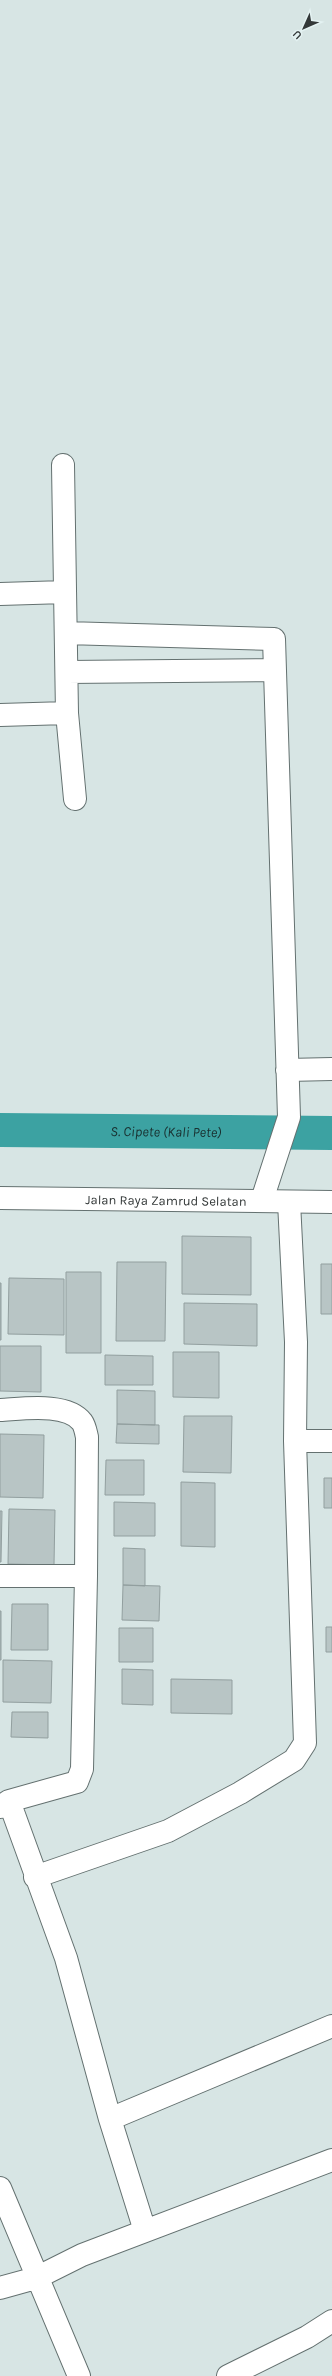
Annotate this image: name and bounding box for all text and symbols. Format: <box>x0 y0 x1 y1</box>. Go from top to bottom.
north arrow <box>284 8 324 48</box>
text: U <box>290 27 305 42</box>
water label: S. Cipete (Kali Pete) <box>110 1123 222 1141</box>
street label: Jalan Raya Zamrud Selatan <box>85 1192 247 1209</box>

